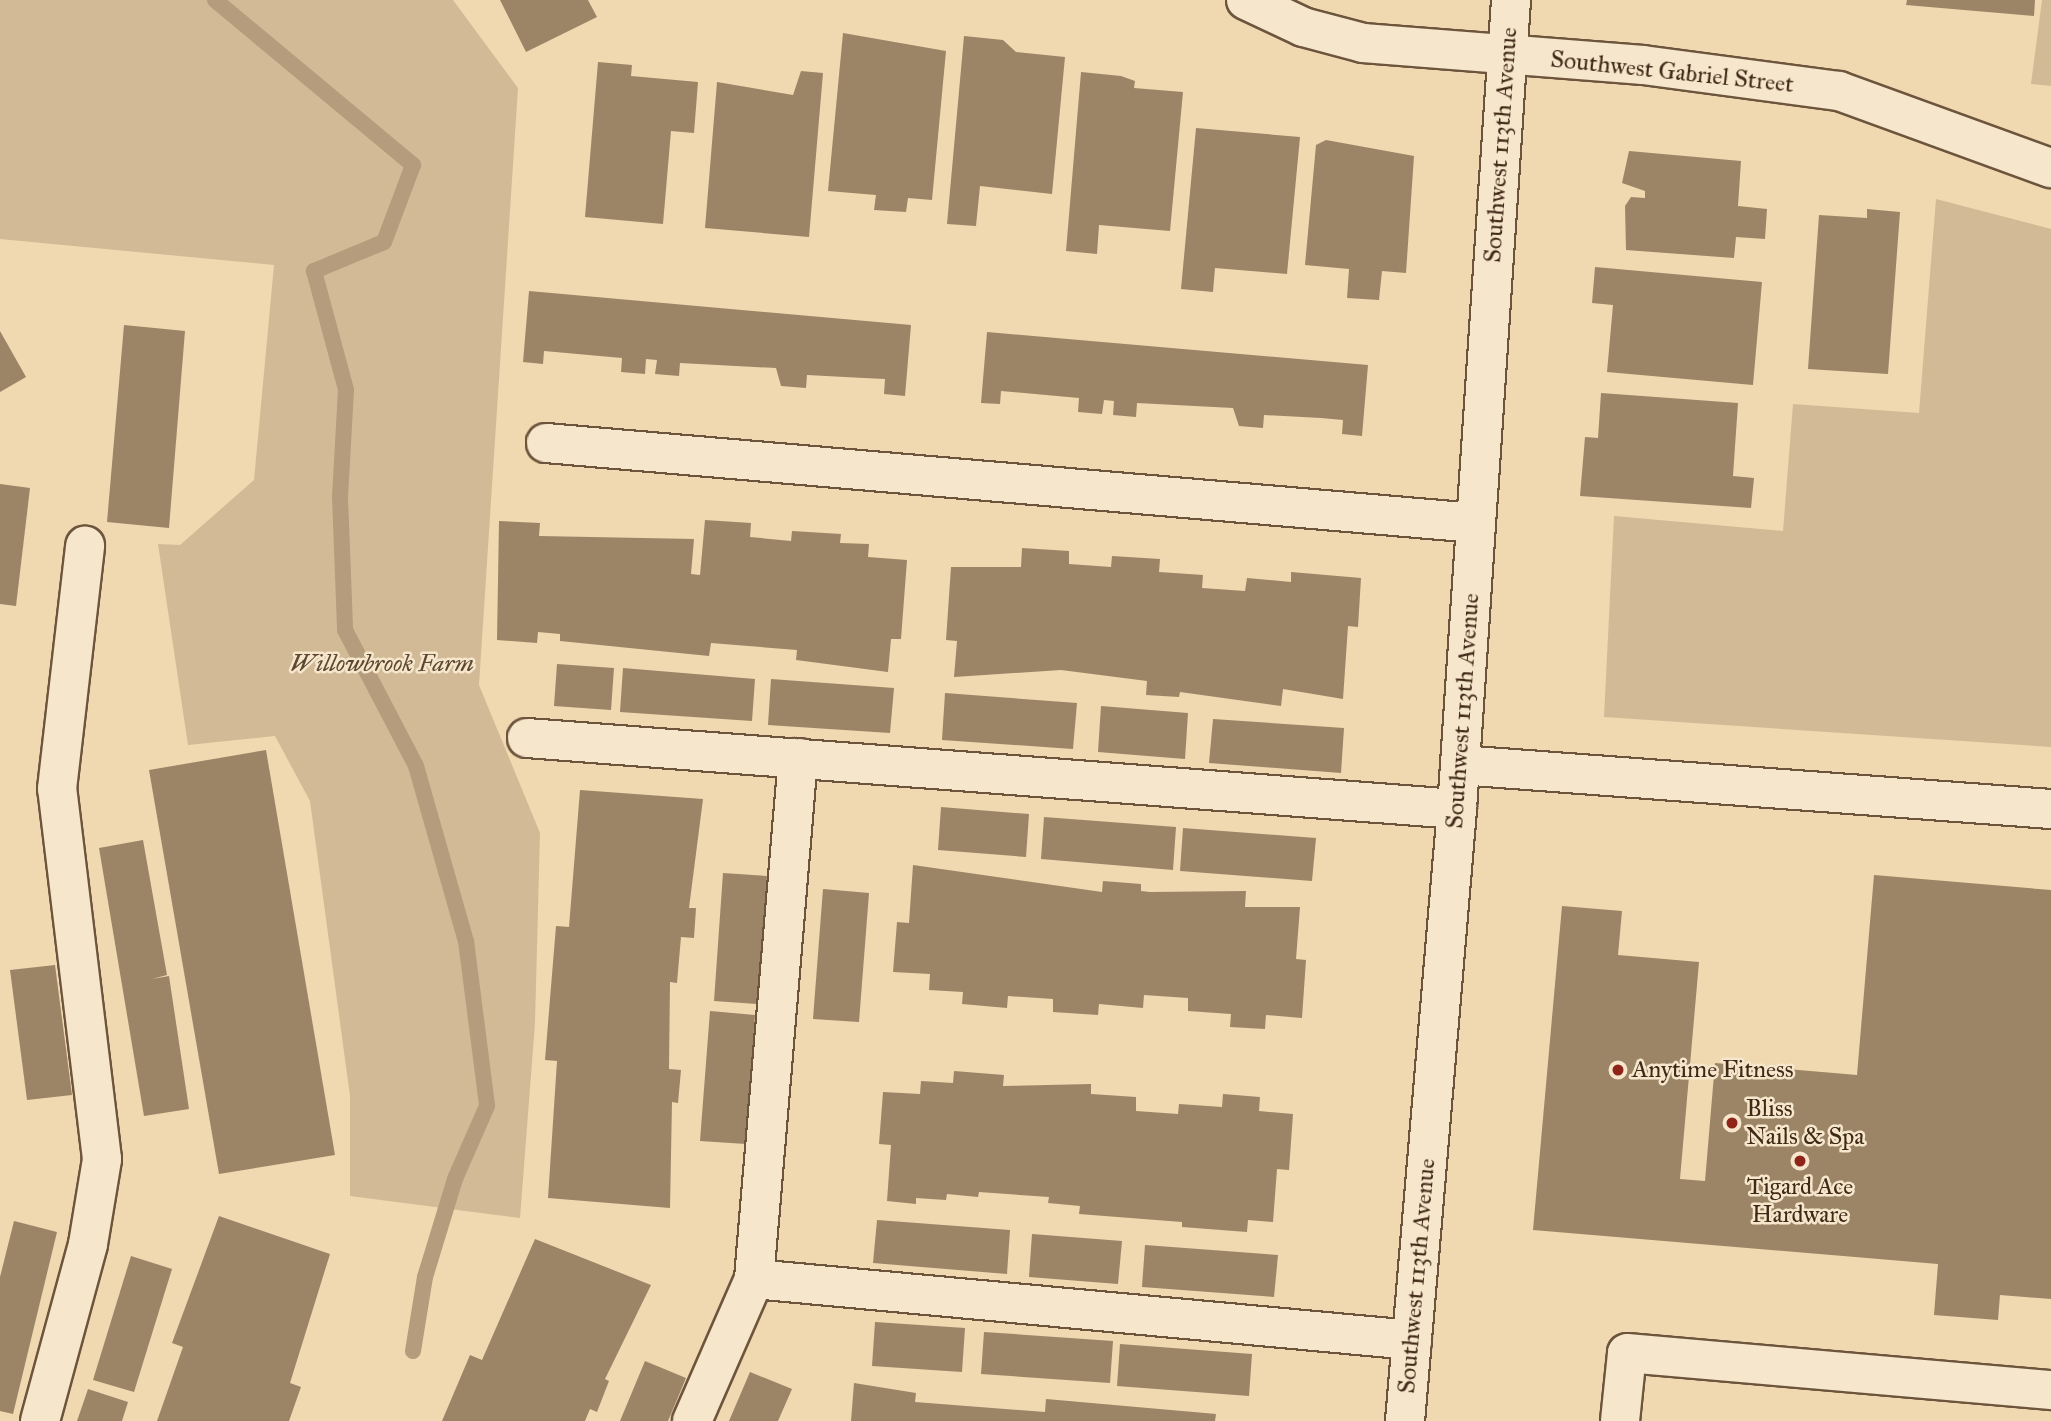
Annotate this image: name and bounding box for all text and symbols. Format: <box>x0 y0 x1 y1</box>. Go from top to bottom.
street label: Southwest 113th Avenue <box>1478 26 1524 264</box>
street label: Southwest Gabriel Street <box>1549 45 1795 99</box>
street label: Southwest 113th Avenue <box>1440 592 1486 830</box>
park label: Willowbrook Farm <box>290 650 474 678</box>
place label: Anytime Fitness <box>1632 1056 1793 1084</box>
marker: Anytime Fitness <box>1610 1062 1626 1078</box>
place label: Bliss Nails & Spa <box>1746 1095 1864 1151</box>
marker: Bliss Nails & Spa <box>1724 1115 1740 1131</box>
marker: Tigard Ace Hardware <box>1792 1153 1808 1169</box>
street label: Southwest 113th Avenue <box>1392 1157 1442 1395</box>
place label: Tigard Ace Hardware <box>1747 1173 1853 1229</box>

